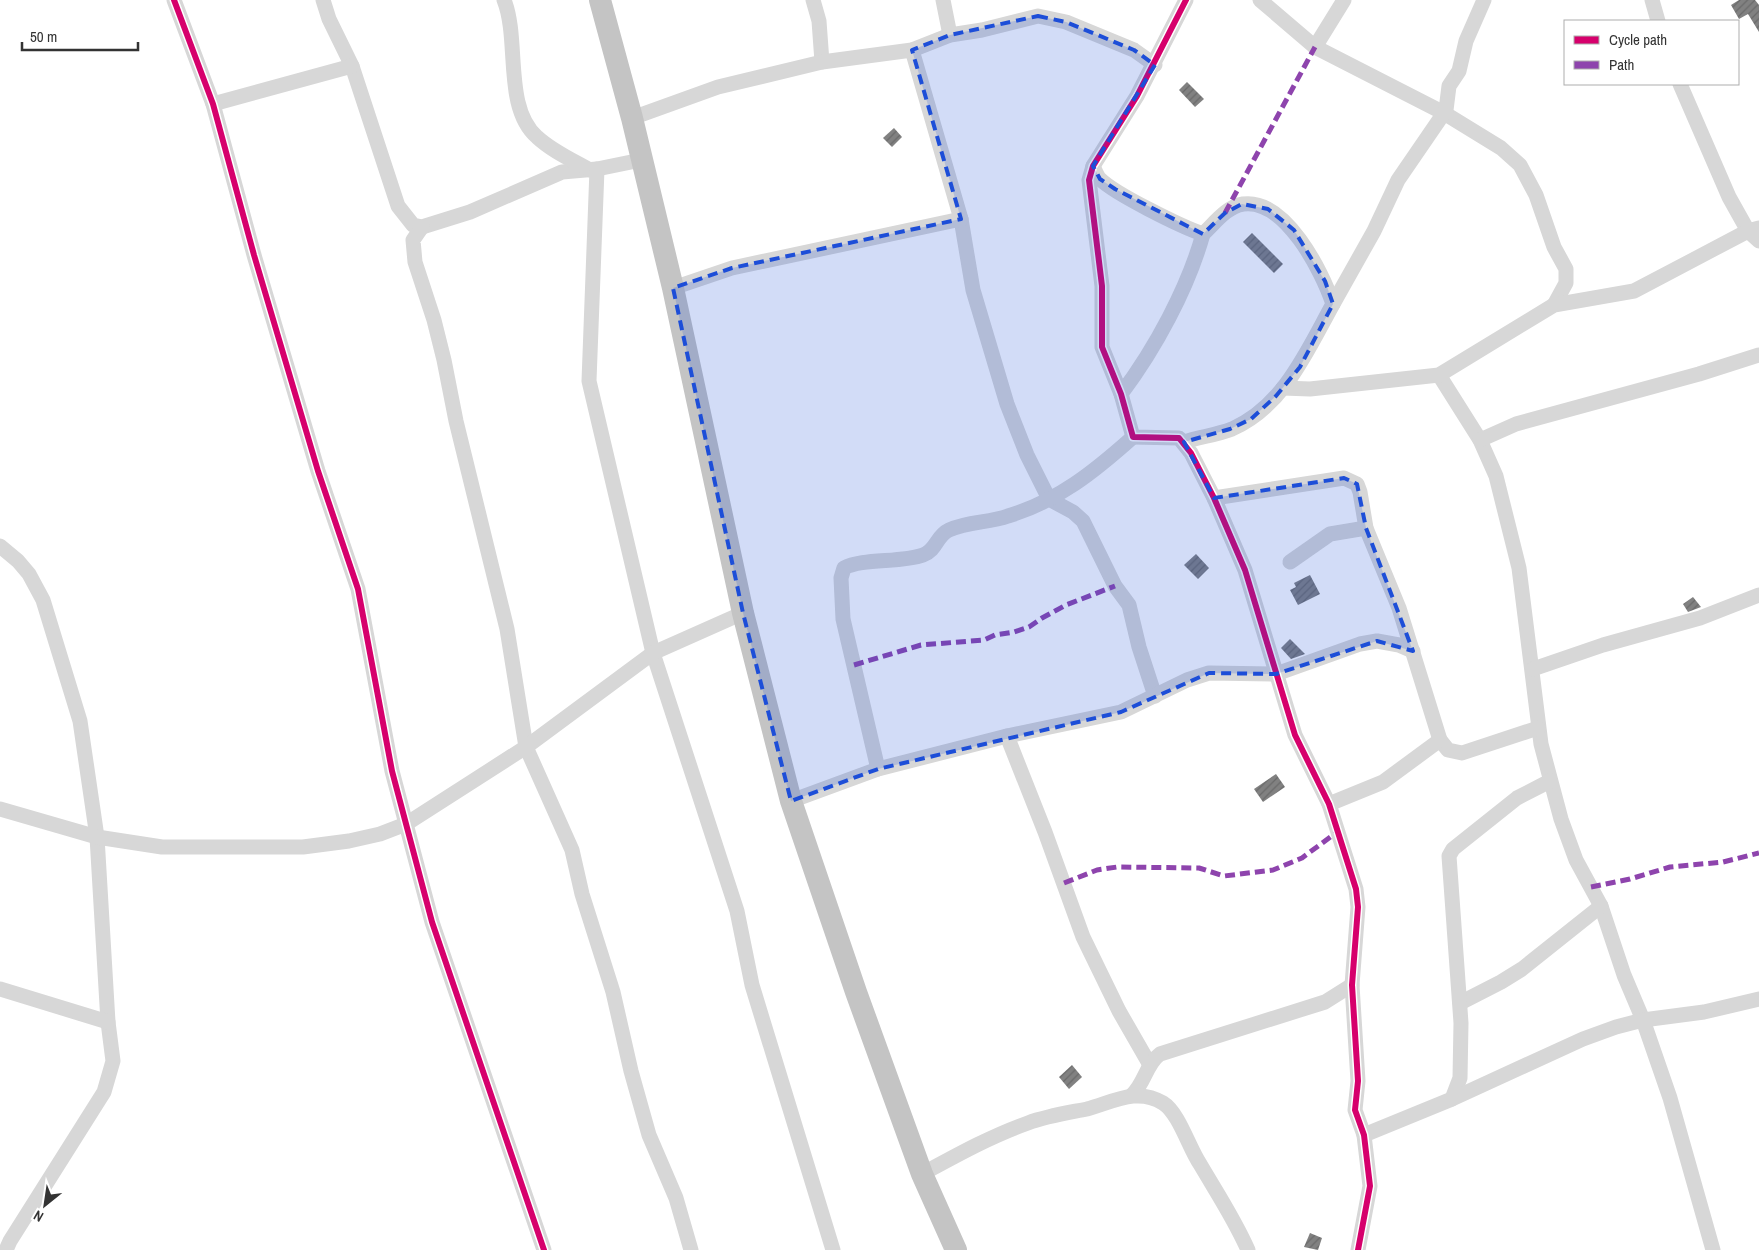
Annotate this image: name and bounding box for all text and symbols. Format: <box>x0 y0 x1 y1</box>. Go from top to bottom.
scale bar <box>22 20 139 52</box>
legend <box>1564 20 1739 85</box>
text: 50 m <box>30 26 57 47</box>
text: Cycle path <box>1609 29 1667 50</box>
text: Path <box>1609 54 1634 75</box>
north arrow <box>20 1180 70 1230</box>
text: N <box>30 1206 47 1226</box>

